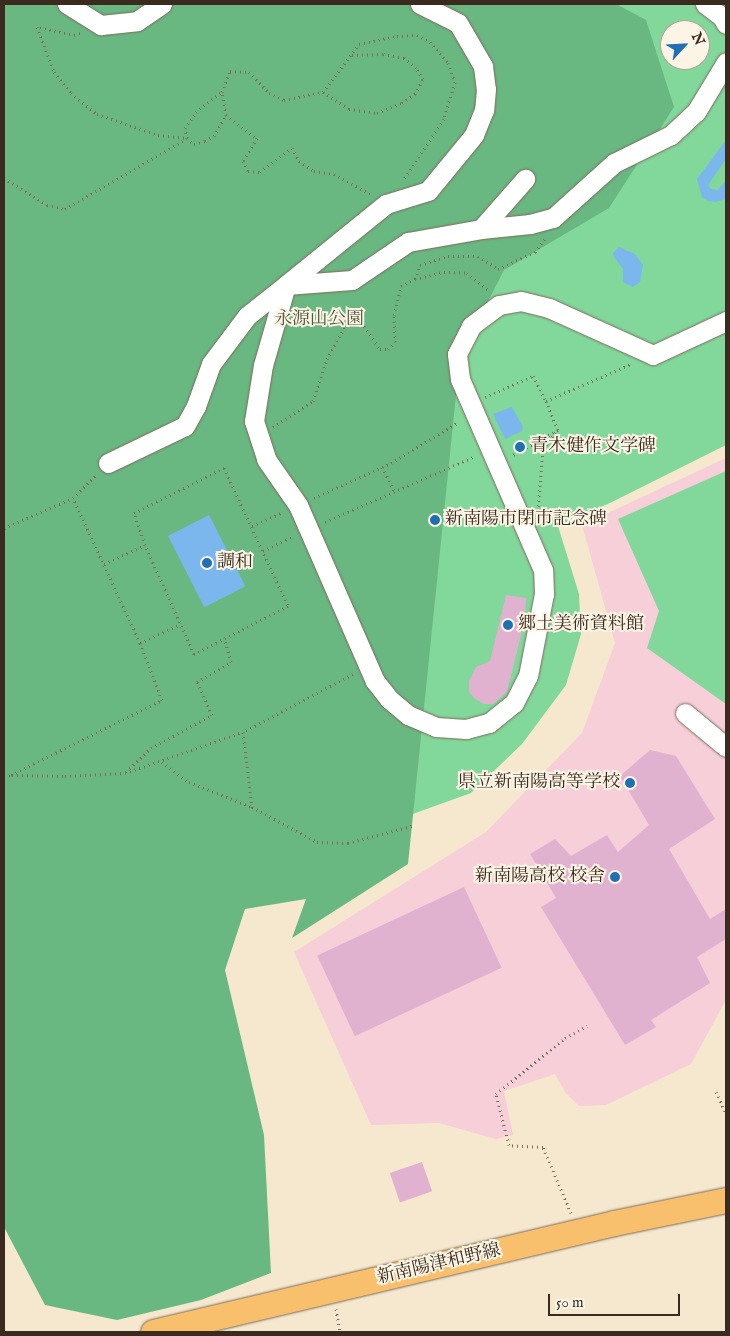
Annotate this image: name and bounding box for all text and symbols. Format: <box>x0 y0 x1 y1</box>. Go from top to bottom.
north arrow <box>660 20 710 70</box>
text: N <box>687 30 708 48</box>
park label: 永源山公園 <box>274 309 364 331</box>
place label: 青木健作文学碑 <box>530 436 656 458</box>
marker: 青木健作文学碑 <box>514 441 526 453</box>
place label: 新南陽市閉市記念碑 <box>445 509 607 531</box>
marker: 新南陽市閉市記念碑 <box>429 514 441 526</box>
place label: 調和 <box>217 552 253 574</box>
marker: 調和 <box>201 557 213 569</box>
place label: 郷土美術資料館 <box>518 614 644 636</box>
marker: 郷土美術資料館 <box>502 619 514 631</box>
place label: 県立新南陽高等学校 <box>458 772 620 794</box>
marker: 県立新南陽高等学校 <box>624 777 636 789</box>
place label: 新南陽高校 校舎 <box>475 866 605 888</box>
marker: 新南陽高校 校舎 <box>609 871 621 883</box>
street label: 新南陽津和野線 <box>375 1240 503 1290</box>
scale bar <box>550 1284 682 1316</box>
text: 50 m <box>556 1293 584 1312</box>

